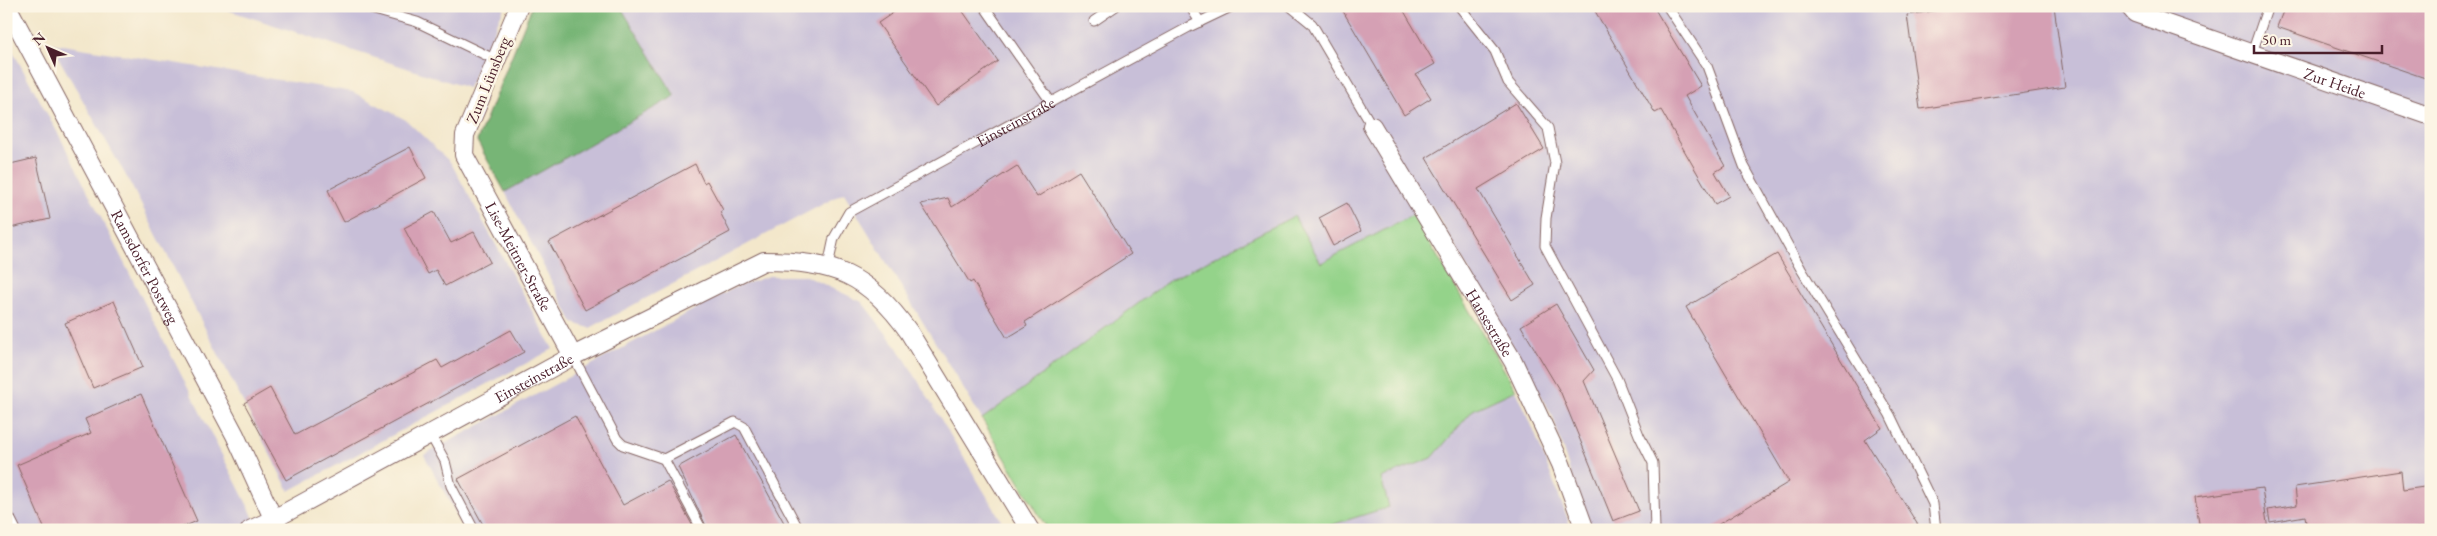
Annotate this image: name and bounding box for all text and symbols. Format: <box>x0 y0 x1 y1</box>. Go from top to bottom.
north arrow <box>22 22 72 72</box>
scale bar <box>2254 22 2382 54</box>
text: N <box>28 28 50 49</box>
text: 50 m <box>2262 30 2291 49</box>
street label: Zum Lünsberg <box>461 32 515 127</box>
street label: Zur Heide <box>2301 62 2369 103</box>
street label: Einsteinstraße <box>972 92 1058 151</box>
street label: Lise-Meitner-Straße <box>481 198 557 315</box>
street label: Ramsdorfer Postweg <box>107 206 185 328</box>
street label: Hansestraße <box>1461 285 1518 360</box>
street label: Einsteinstraße <box>491 348 577 407</box>

